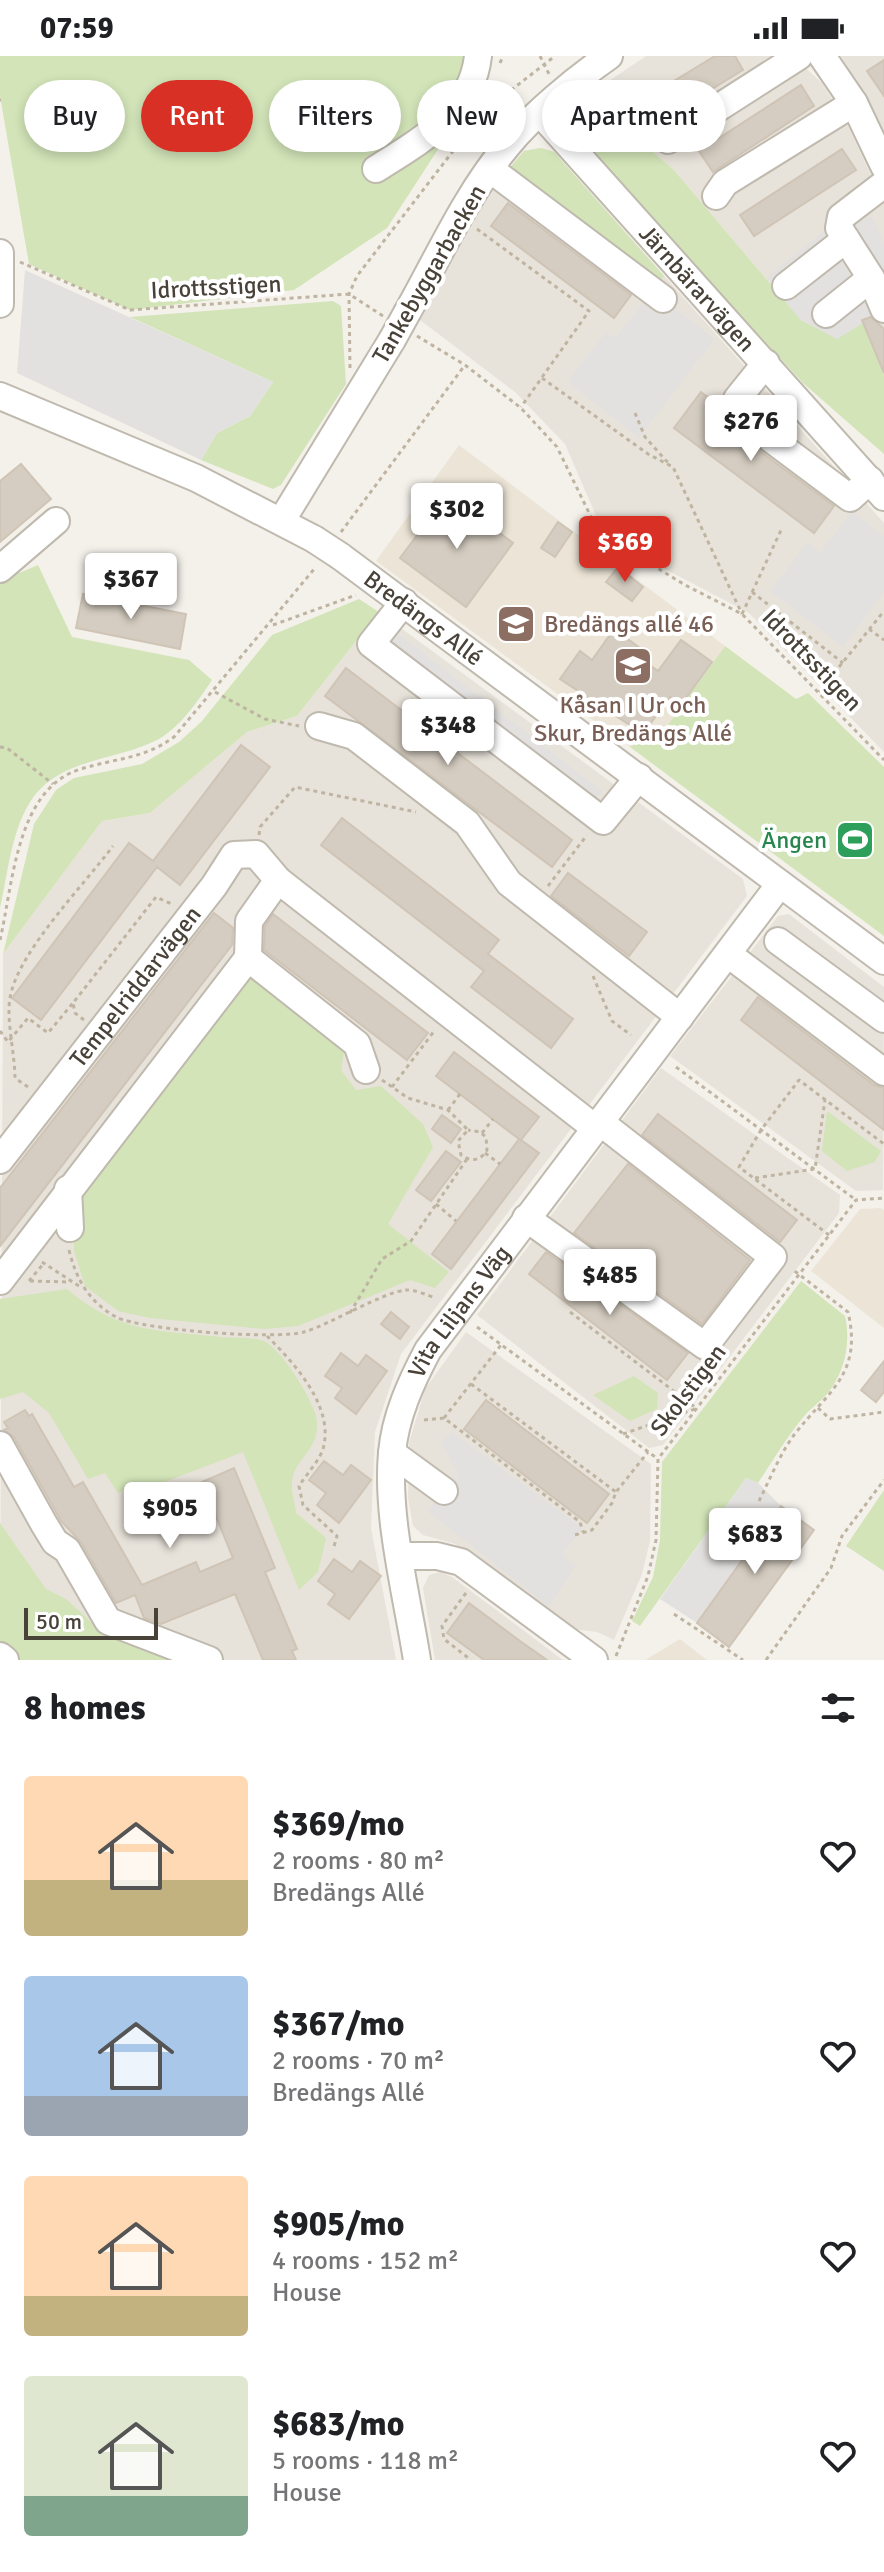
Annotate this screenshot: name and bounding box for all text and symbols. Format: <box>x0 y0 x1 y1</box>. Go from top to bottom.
text: 07:59 <box>40 10 114 47</box>
chip: Buy <box>24 80 125 152</box>
chip: Rent <box>141 80 253 152</box>
chip: Filters <box>269 80 401 152</box>
chip: New <box>417 80 526 152</box>
chip: Apartment <box>542 80 726 152</box>
street label: Tankebyggarbacken <box>366 179 492 369</box>
street label: Järnbärarvägen <box>632 219 762 358</box>
street label: Idrottsstigen <box>150 269 282 305</box>
pin: $276 <box>704 395 798 463</box>
text: $276 <box>723 405 779 437</box>
pin: $302 <box>410 483 504 551</box>
text: $302 <box>429 493 485 525</box>
pin: $369 <box>578 516 672 584</box>
text: $369 <box>597 526 653 558</box>
pin: $367 <box>84 553 178 621</box>
text: $367 <box>103 563 159 595</box>
street label: Bredängs Allé <box>358 564 489 672</box>
street label: Idrottsstigen <box>756 602 868 718</box>
school or university icon: Bredängs allé 46 <box>495 603 537 645</box>
place label: Bredängs allé 46 <box>544 609 714 639</box>
school or university icon: Kåsan I Ur och Skur, Bredängs Allé <box>612 645 654 687</box>
place label: Kåsan I Ur och Skur, Bredängs Allé <box>534 690 732 748</box>
pin: $348 <box>401 699 495 767</box>
text: $348 <box>420 709 476 741</box>
sports icon: Ängen <box>834 819 876 861</box>
place label: Ängen <box>761 825 827 855</box>
street label: Tempelriddarvägen <box>63 900 208 1073</box>
street label: Vita Liljans Väg <box>401 1239 517 1383</box>
pin: $485 <box>563 1249 657 1317</box>
text: $485 <box>582 1259 638 1291</box>
street label: Skolstigen <box>644 1338 732 1442</box>
pin: $905 <box>123 1482 217 1550</box>
text: $905 <box>142 1492 198 1524</box>
pin: $683 <box>708 1508 802 1576</box>
text: $683 <box>727 1518 783 1550</box>
scale bar <box>24 1604 158 1640</box>
text: 50 m <box>36 1608 82 1635</box>
icon: filters <box>816 1686 860 1730</box>
text: 8 homes <box>24 1687 145 1729</box>
text: $369/mo <box>272 1803 405 1845</box>
icon: home <box>88 1808 184 1904</box>
icon: heart <box>816 1834 860 1878</box>
text: 2 rooms · 80 m² <box>272 1845 445 1877</box>
text: Bredängs Allé <box>272 1877 425 1909</box>
text: $367/mo <box>272 2003 405 2045</box>
icon: home <box>88 2008 184 2104</box>
icon: heart <box>816 2034 860 2078</box>
text: 2 rooms · 70 m² <box>272 2045 445 2077</box>
text: Bredängs Allé <box>272 2077 425 2109</box>
text: $905/mo <box>272 2203 405 2245</box>
icon: home <box>88 2208 184 2304</box>
icon: heart <box>816 2234 860 2278</box>
text: 4 rooms · 152 m² <box>272 2245 459 2277</box>
text: House <box>272 2277 342 2309</box>
text: $683/mo <box>272 2403 405 2445</box>
icon: home <box>88 2408 184 2504</box>
icon: heart <box>816 2434 860 2478</box>
text: 5 rooms · 118 m² <box>272 2445 459 2477</box>
text: House <box>272 2477 342 2509</box>

